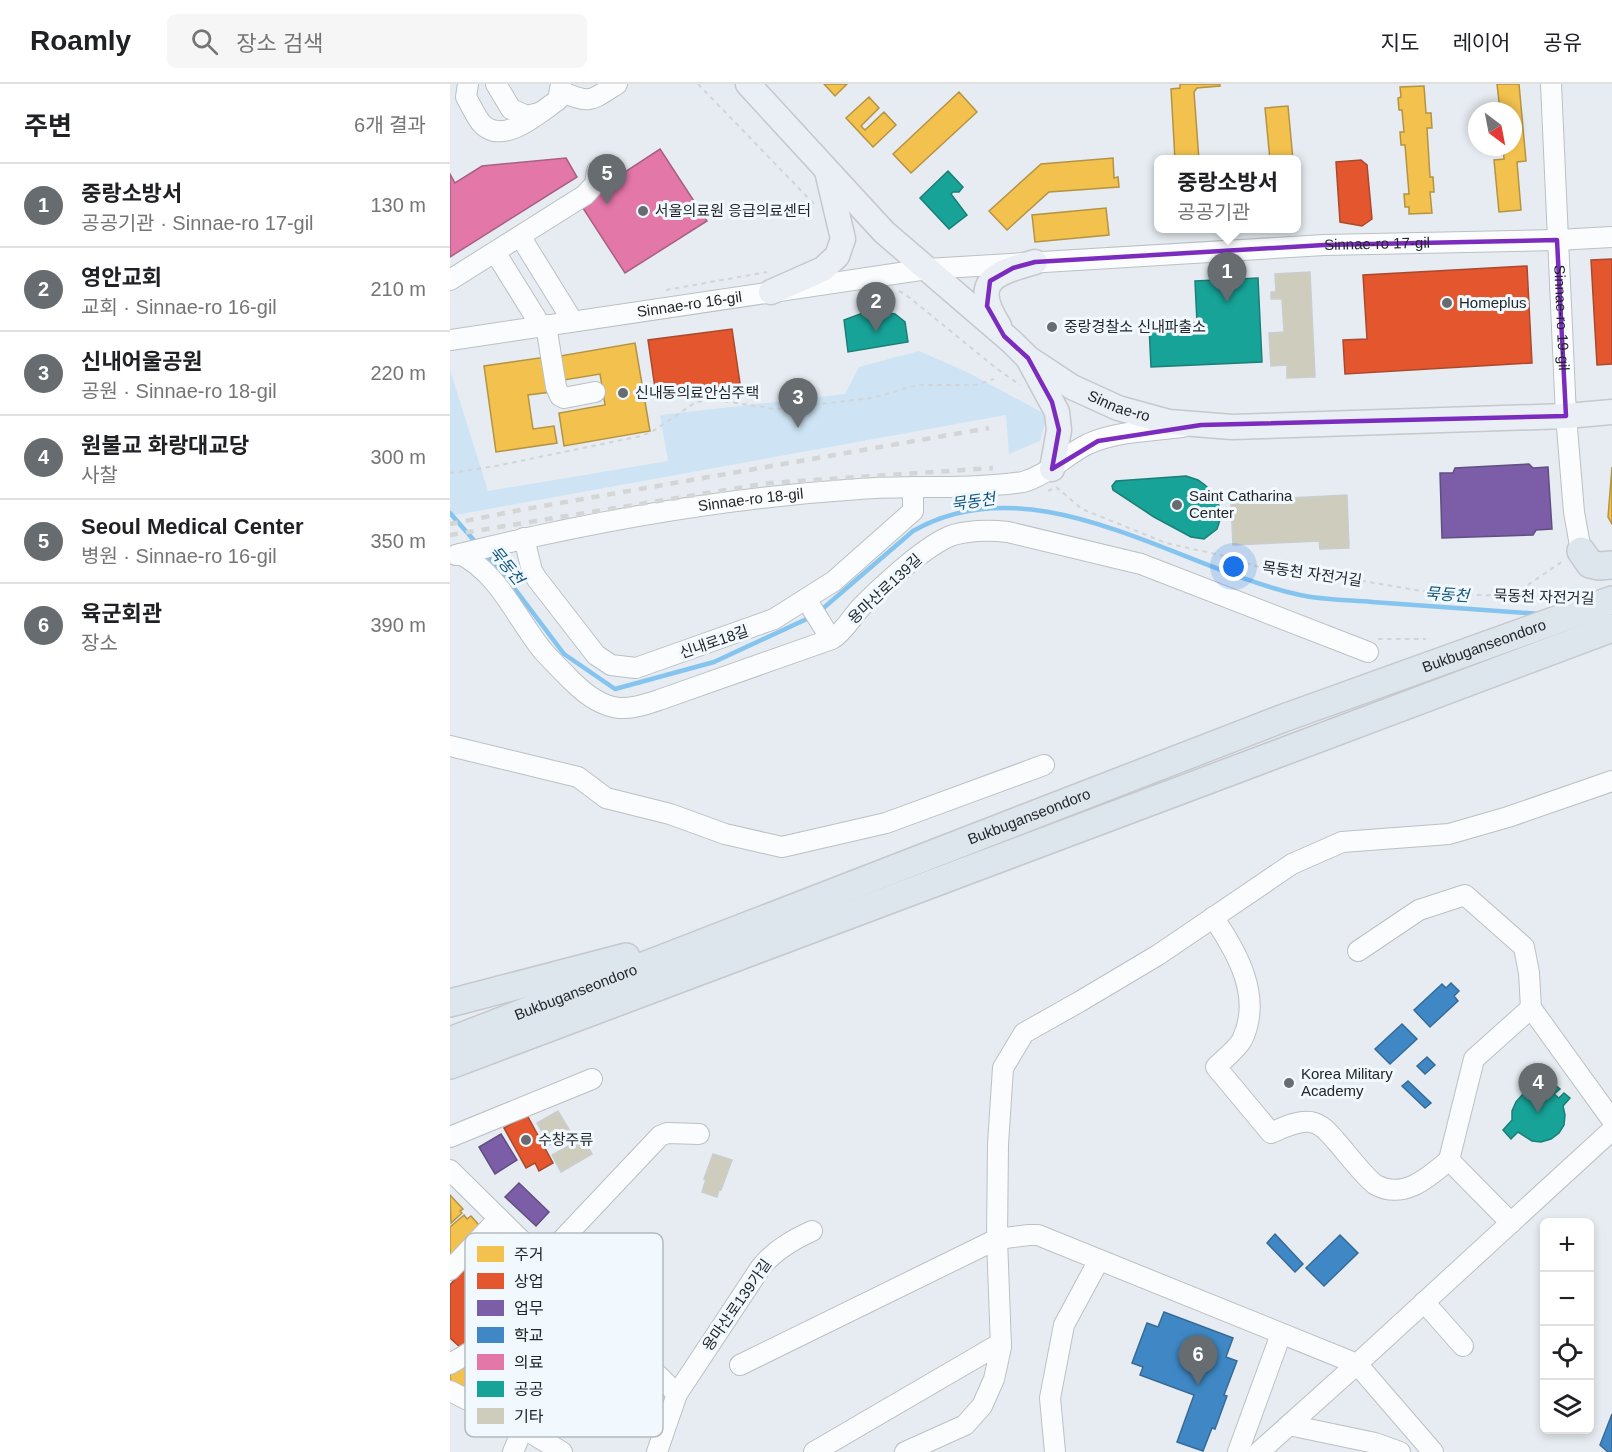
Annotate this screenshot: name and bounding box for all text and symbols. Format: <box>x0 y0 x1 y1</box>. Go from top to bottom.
search box <box>167 14 587 68</box>
text: Roamly <box>30 25 131 56</box>
icon: search <box>188 25 221 58</box>
text: 장소 검색 <box>236 31 323 56</box>
text: 지도 <box>1381 31 1419 54</box>
text: 레이어 <box>1452 31 1510 54</box>
text: 공유 <box>1543 31 1582 54</box>
north arrow <box>1468 102 1522 156</box>
text: 주변 <box>24 111 72 141</box>
text: 6개 결과 <box>354 114 426 136</box>
pin: 5 <box>588 154 626 204</box>
popup <box>1154 155 1301 233</box>
text: 중랑소방서 <box>1177 170 1278 195</box>
text: 중랑소방서 <box>81 181 182 206</box>
text: 1 <box>38 194 49 216</box>
text: 130 m <box>370 194 426 216</box>
text: 공공기관 <box>1177 201 1251 223</box>
place label: 서울의료원 응급의료센터 <box>655 202 811 219</box>
marker: 서울의료원 응급의료센터 <box>636 204 650 218</box>
text: 공공기관 · Sinnae-ro 17-gil <box>81 212 314 234</box>
street label: Sinnae-ro 17-gil <box>1324 234 1430 253</box>
pin: 1 <box>1208 252 1246 302</box>
street label: Sinnae-ro 19-gil <box>1551 264 1573 371</box>
text: 영안교회 <box>81 265 162 290</box>
text: 2 <box>38 278 49 300</box>
text: 210 m <box>370 278 426 300</box>
pin: 2 <box>856 282 896 332</box>
street label: Sinnae-ro 16-gil <box>636 288 743 320</box>
place label: Homeplus <box>1459 294 1527 311</box>
text: 교회 · Sinnae-ro 16-gil <box>81 296 277 318</box>
marker: Homeplus <box>1440 296 1454 310</box>
place label: 중랑경찰소 신내파출소 <box>1064 318 1206 335</box>
marker: 중랑경찰소 신내파출소 <box>1045 320 1059 334</box>
text: 신내어울공원 <box>81 349 202 374</box>
text: 3 <box>38 362 49 384</box>
text: 220 m <box>370 362 426 384</box>
pin: 3 <box>778 378 818 428</box>
text: 공원 · Sinnae-ro 18-gil <box>81 380 277 402</box>
place label: 신내동의료안심주택 <box>635 384 759 401</box>
marker: 신내동의료안심주택 <box>616 386 630 400</box>
street label: Sinnae-ro <box>1085 386 1152 424</box>
text: 원불교 화랑대교당 <box>81 433 249 458</box>
text: 4 <box>38 446 49 468</box>
text: 300 m <box>370 446 426 468</box>
text: 사찰 <box>81 464 118 486</box>
street label: Sinnae-ro 18-gil <box>697 485 804 514</box>
place label: Saint Catharina Center <box>1189 487 1293 521</box>
water label: 묵동천 <box>950 490 998 513</box>
marker: Saint Catharina Center <box>1170 498 1184 512</box>
text: Seoul Medical Center <box>81 514 304 539</box>
text: 5 <box>38 530 49 552</box>
text: 350 m <box>370 530 426 552</box>
water label: 묵동천 <box>486 543 529 590</box>
text: 병원 · Sinnae-ro 16-gil <box>81 545 277 567</box>
street label: 용마산로139길 <box>844 550 925 627</box>
your location <box>1219 552 1248 581</box>
street label: 목동천 자전거길 <box>1261 558 1363 589</box>
water label: 묵동천 <box>1424 584 1472 605</box>
street label: 묵동천 자전거길 <box>1493 586 1595 607</box>
text: 육군회관 <box>81 601 162 626</box>
text: 6 <box>38 614 49 636</box>
text: 390 m <box>370 614 426 636</box>
street label: Bukbuganseondoro <box>1420 616 1548 676</box>
street label: 신내로18길 <box>677 622 751 661</box>
text: 장소 <box>81 632 118 654</box>
street label: Bukbuganseondoro <box>965 785 1093 848</box>
street label: Bukbuganseondoro <box>512 960 639 1023</box>
pin: 4 <box>1518 1064 1558 1113</box>
place label: Korea Military Academy <box>1301 1065 1393 1099</box>
marker: Korea Military Academy <box>1282 1076 1296 1090</box>
place label: 수창주류 <box>538 1131 593 1148</box>
marker: 수창주류 <box>519 1133 533 1147</box>
map controls <box>1540 1218 1594 1434</box>
button: + <box>1540 1218 1594 1272</box>
legend <box>465 1233 663 1437</box>
text: 주거 <box>514 1246 543 1263</box>
street label: 용마산로139가길 <box>699 1256 774 1354</box>
button: − <box>1540 1272 1594 1326</box>
text: 상업 <box>514 1273 543 1290</box>
text: 업무 <box>514 1300 544 1317</box>
button: locate <box>1540 1326 1594 1380</box>
text: 학교 <box>514 1327 543 1344</box>
pin: 6 <box>1178 1336 1218 1385</box>
text: 의료 <box>514 1354 543 1371</box>
button: layers <box>1540 1380 1594 1434</box>
text: 공공 <box>514 1381 543 1398</box>
text: 기타 <box>514 1408 544 1425</box>

